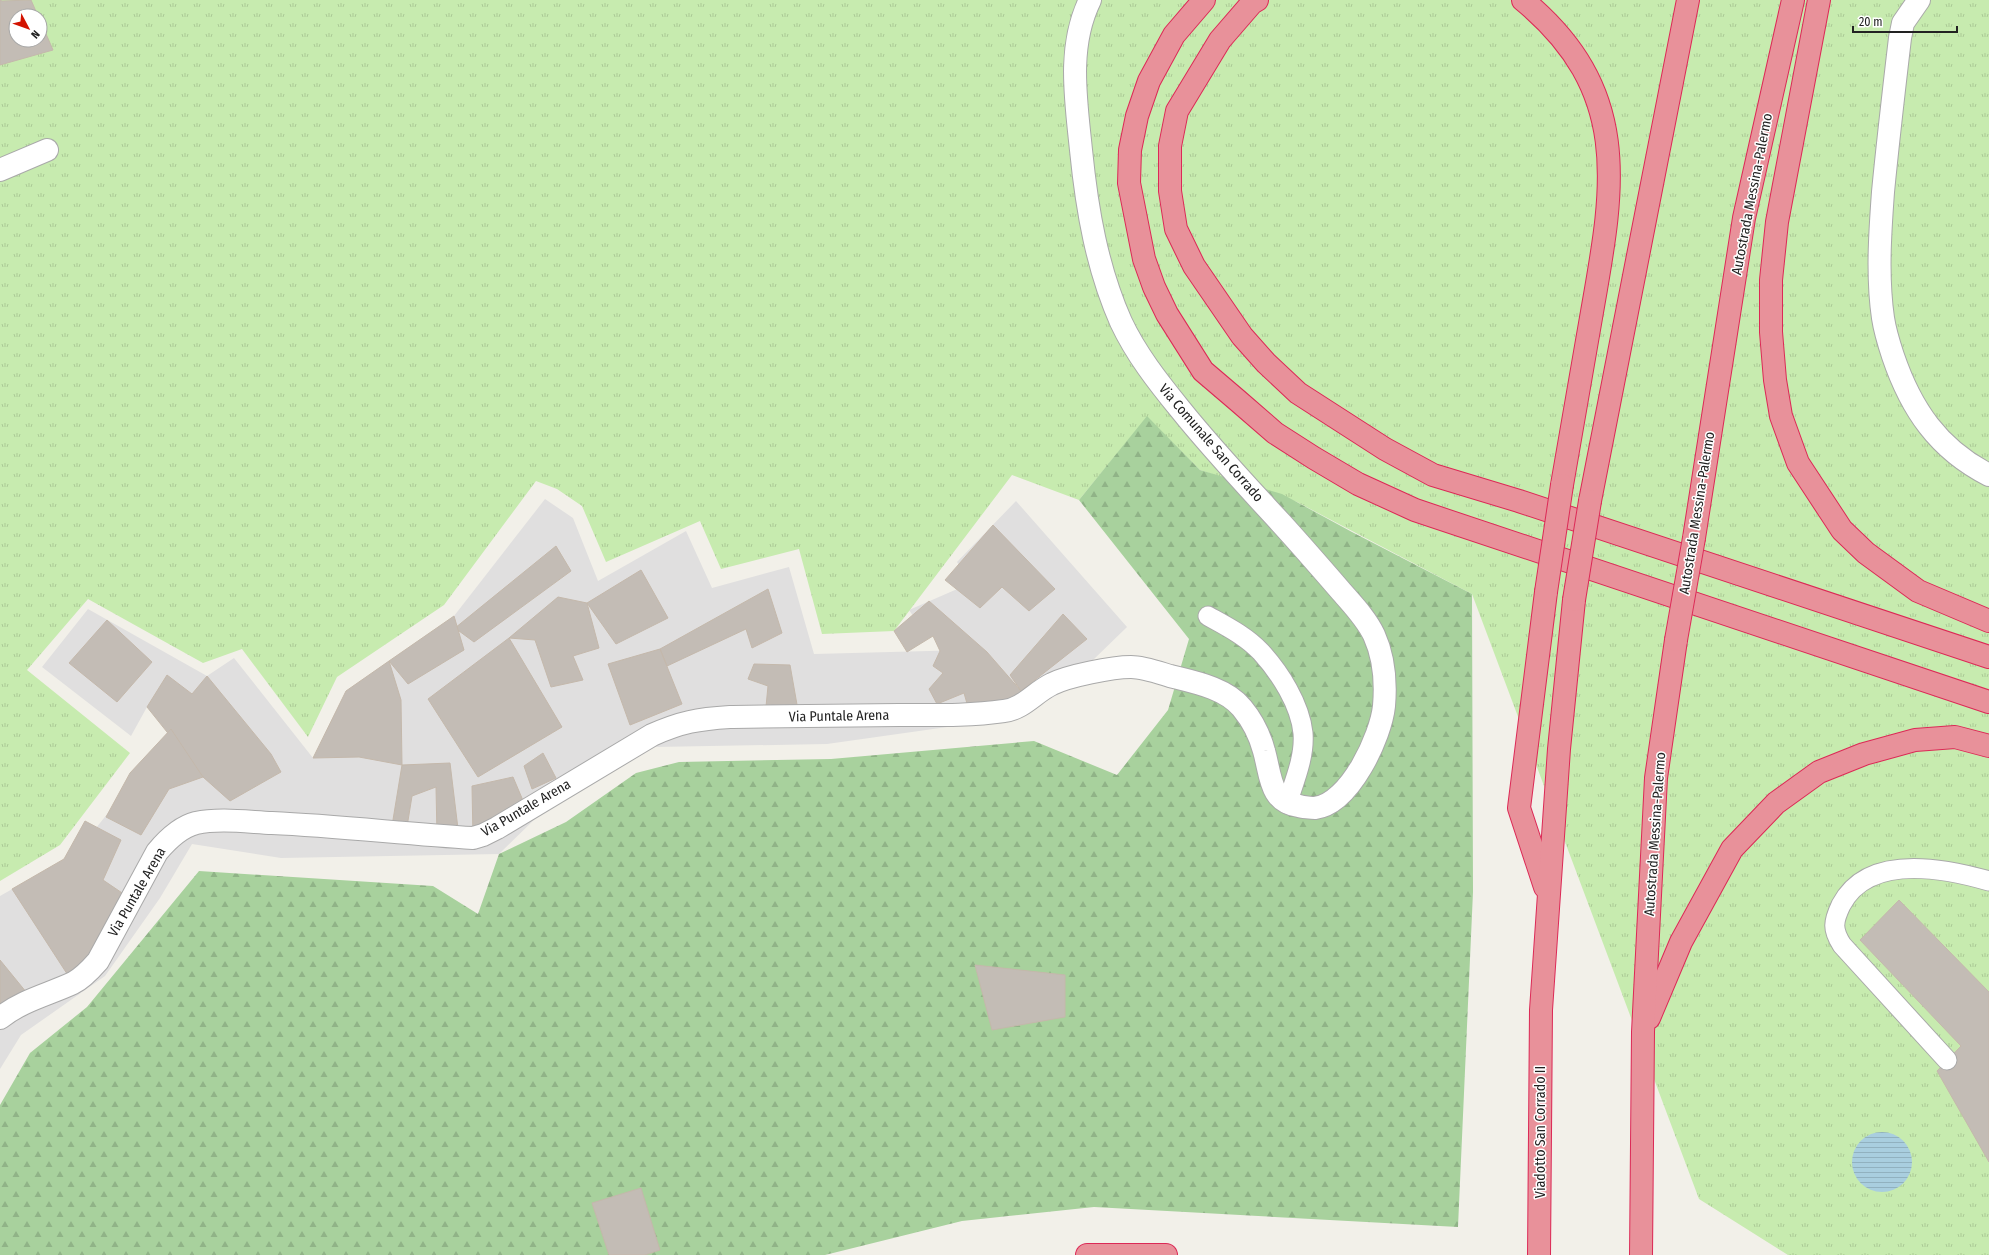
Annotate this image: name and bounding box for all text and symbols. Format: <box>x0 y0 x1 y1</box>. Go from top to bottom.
north arrow <box>8 8 48 48</box>
scale bar <box>1853 8 1957 34</box>
text: 20 m <box>1859 15 1883 29</box>
text: N <box>28 27 42 41</box>
street label: Autostrada Messina-Palermo <box>1728 112 1776 276</box>
street label: Via Comunale San Corrado <box>1155 381 1267 505</box>
street label: Autostrada Messina-Palermo <box>1676 431 1718 595</box>
street label: Via Puntale Arena <box>789 707 890 725</box>
street label: Autostrada Messina-Palermo <box>1641 751 1669 917</box>
street label: Via Puntale Arena <box>478 775 574 840</box>
street label: Via Puntale Arena <box>105 844 170 940</box>
street label: Viadotto San Corrado II <box>1532 1066 1549 1198</box>

